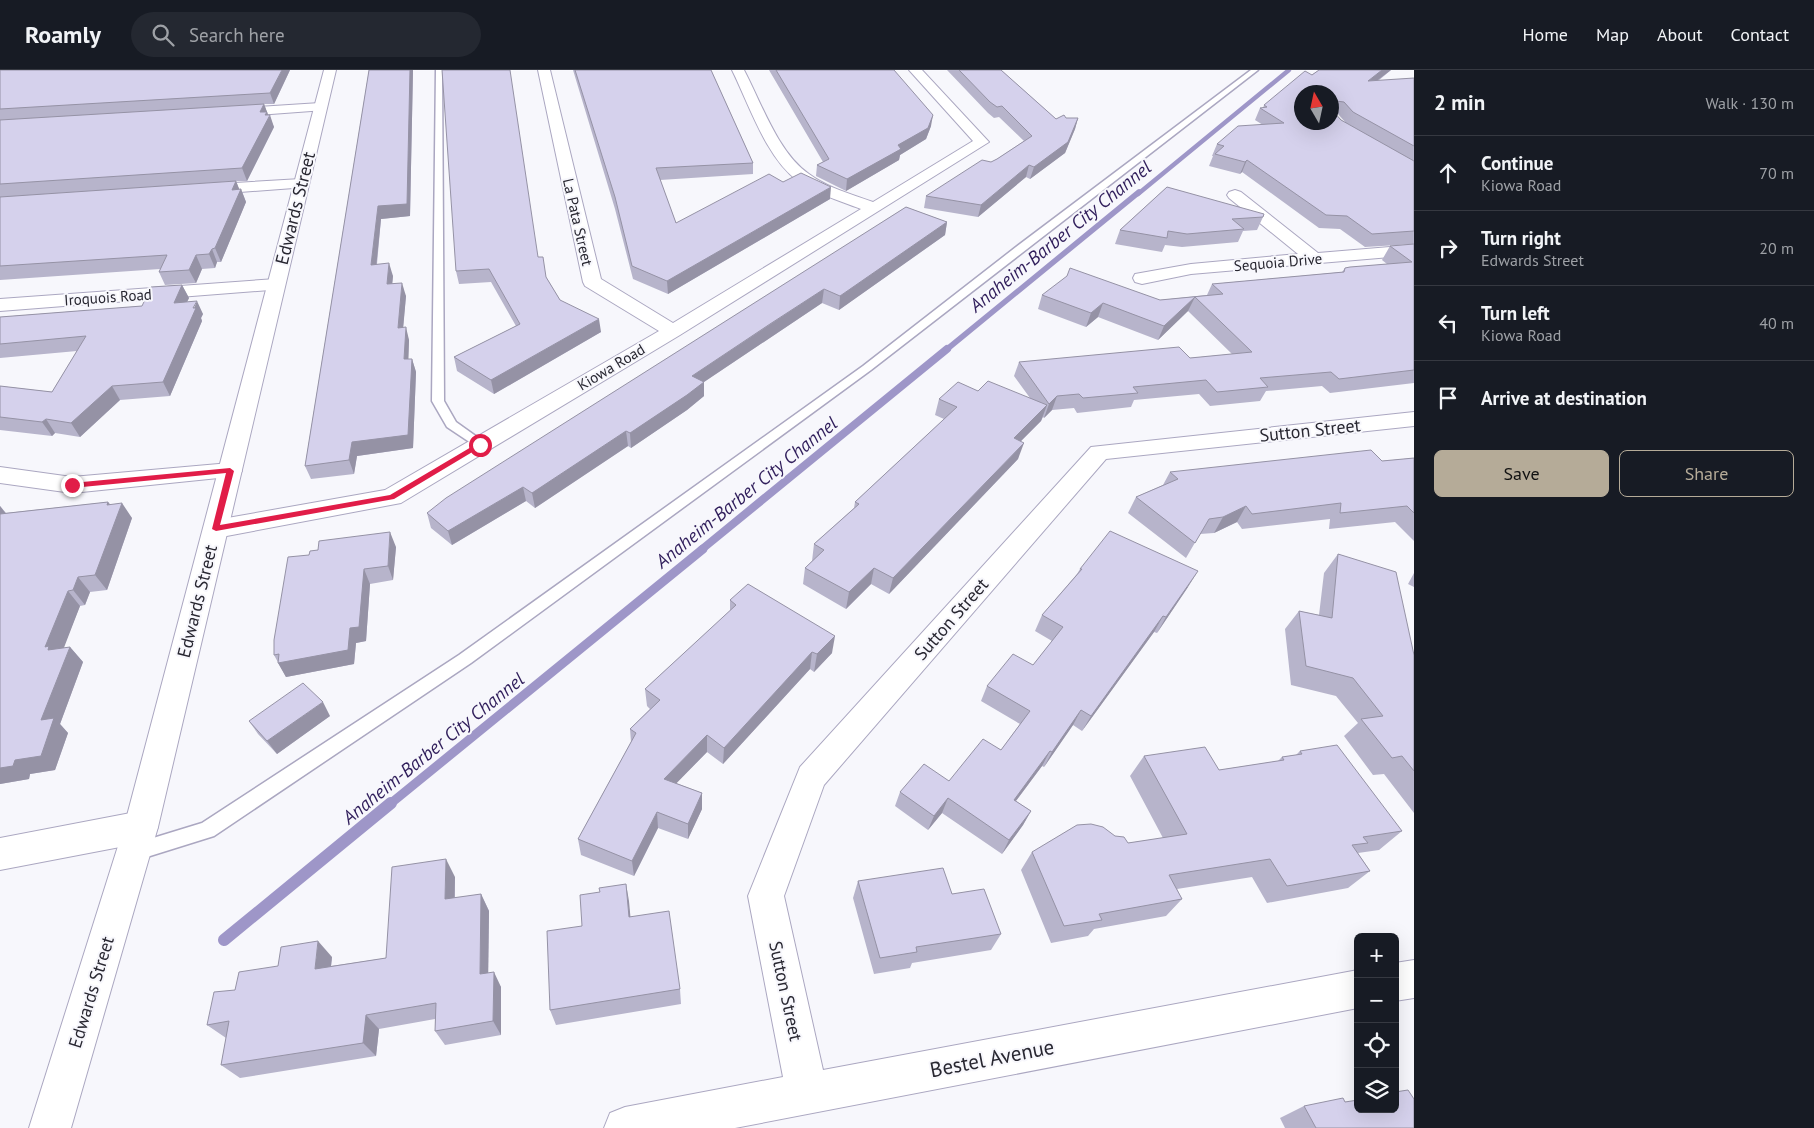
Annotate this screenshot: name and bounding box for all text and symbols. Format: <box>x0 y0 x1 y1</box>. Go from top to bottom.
search box <box>131 12 481 57</box>
text: Roamly <box>25 19 101 50</box>
icon: search <box>149 21 177 49</box>
text: Search here <box>189 23 285 47</box>
text: Home <box>1522 23 1568 46</box>
text: Map <box>1596 23 1629 46</box>
text: About <box>1657 23 1703 46</box>
text: Contact <box>1731 23 1789 46</box>
north arrow <box>1294 85 1339 130</box>
text: 2 min <box>1434 89 1485 116</box>
text: Walk · 130 m <box>1705 93 1794 113</box>
street label: Edwards Street <box>270 149 320 267</box>
text: Continue <box>1481 151 1553 175</box>
water label: Anaheim-Barber City Channel <box>963 155 1156 318</box>
icon: ahead <box>1434 159 1462 187</box>
text: 70 m <box>1759 163 1794 183</box>
text: Kiowa Road <box>1481 175 1561 195</box>
street label: La Pata Street <box>559 176 597 268</box>
text: Turn right <box>1481 226 1561 250</box>
icon: right <box>1434 234 1462 262</box>
text: 20 m <box>1759 238 1794 258</box>
street label: Sequoia Drive <box>1233 249 1323 275</box>
text: Edwards Street <box>1481 250 1584 270</box>
street label: Iroquois Road <box>64 284 152 310</box>
text: Turn left <box>1481 301 1550 325</box>
icon: left <box>1434 309 1462 337</box>
text: 40 m <box>1759 313 1794 333</box>
text: Kiowa Road <box>1481 325 1561 345</box>
street label: Kiowa Road <box>574 339 648 395</box>
icon: arrive <box>1434 384 1462 412</box>
text: Arrive at destination <box>1481 386 1647 410</box>
water label: Anaheim-Barber City Channel <box>649 411 842 574</box>
street label: Sutton Street <box>1258 413 1362 447</box>
route start <box>469 434 492 457</box>
button: Save <box>1434 450 1609 497</box>
button: Share <box>1619 450 1794 497</box>
route end <box>61 474 84 497</box>
street label: Edwards Street <box>172 542 222 660</box>
street label: Sutton Street <box>909 573 993 665</box>
water label: Anaheim-Barber City Channel <box>336 667 529 830</box>
street label: Edwards Street <box>63 933 119 1051</box>
map controls <box>1354 933 1399 1113</box>
button: + <box>1354 933 1399 978</box>
street label: Sutton Street <box>764 939 808 1043</box>
button: − <box>1354 978 1399 1023</box>
button: locate <box>1354 1023 1399 1068</box>
street label: Bestel Avenue <box>928 1033 1056 1083</box>
button: layers <box>1354 1068 1399 1113</box>

